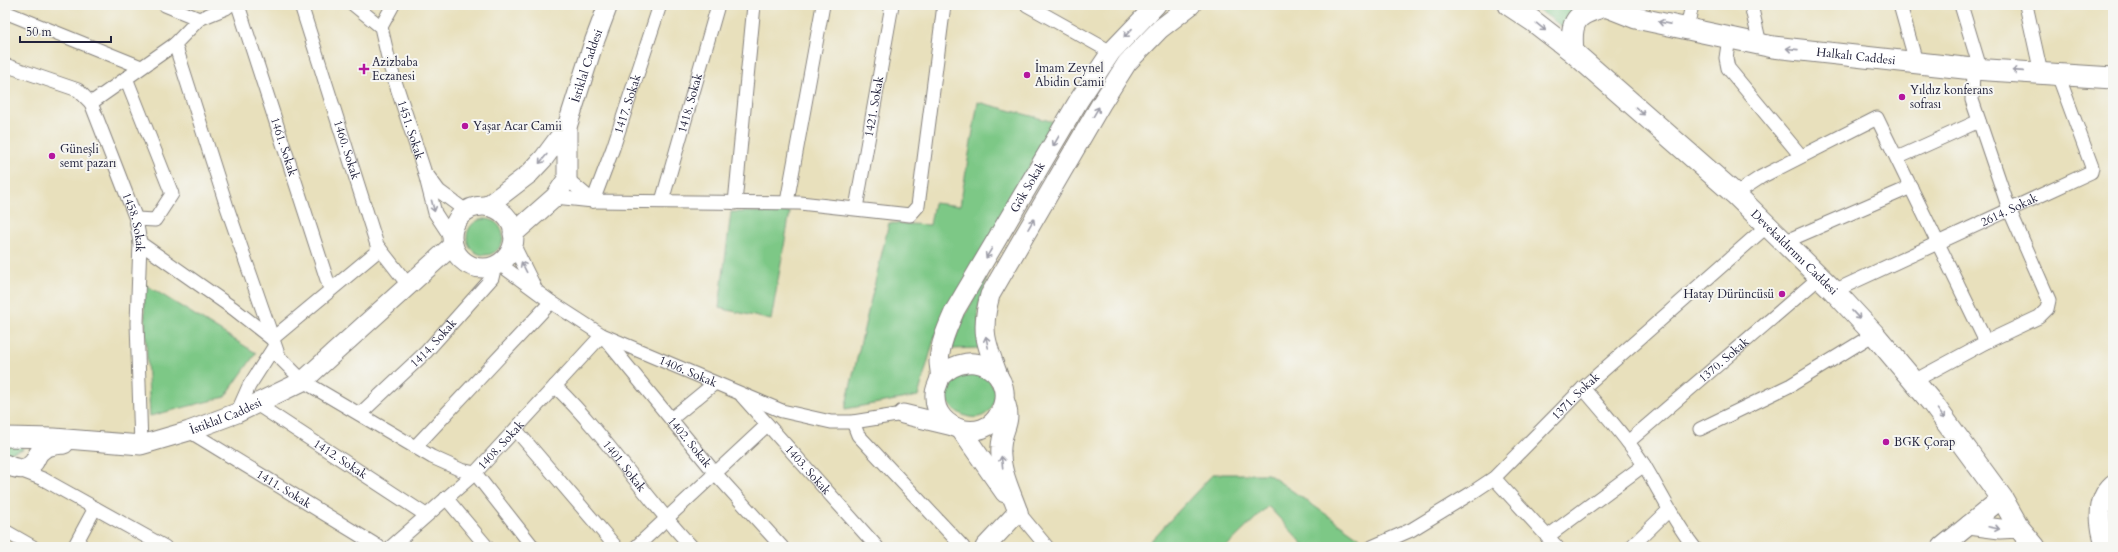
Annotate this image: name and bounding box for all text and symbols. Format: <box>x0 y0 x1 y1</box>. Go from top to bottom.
scale bar <box>20 18 111 44</box>
one-way arrow <box>1658 19 1671 27</box>
one-way arrow <box>1535 23 1546 32</box>
text: 50 m <box>26 24 53 40</box>
street label: İstiklal Caddesi <box>566 26 607 104</box>
one-way arrow <box>1123 28 1133 38</box>
street label: Halkalı Caddesi <box>1816 44 1897 68</box>
one-way arrow <box>1785 45 1798 53</box>
place label: Azizbaba Eczanesi <box>372 54 419 84</box>
place label: İmam Zeynel Abidin Camii <box>1035 59 1105 90</box>
marker: Azizbaba Eczanesi <box>359 64 369 74</box>
one-way arrow <box>2012 68 2025 75</box>
marker: İmam Zeynel Abidin Camii <box>1022 70 1032 80</box>
street label: 1418. Sokak <box>674 71 706 135</box>
street label: 1417. Sokak <box>610 72 645 136</box>
street label: 1421. Sokak <box>861 74 887 138</box>
place label: Yıldız konferans sofrası <box>1910 82 1993 112</box>
marker: Yıldız konferans sofrası <box>1897 92 1907 102</box>
street label: 1451. Sokak <box>394 98 428 162</box>
one-way arrow <box>1093 106 1101 118</box>
one-way arrow <box>1634 107 1645 116</box>
street label: 1461. Sokak <box>267 115 301 179</box>
street label: 1460. Sokak <box>330 118 364 182</box>
place label: Yaşar Acar Camii <box>473 118 563 134</box>
marker: Yaşar Acar Camii <box>460 121 470 131</box>
one-way arrow <box>1051 135 1059 147</box>
place label: Güneşli semt pazarı <box>60 141 117 171</box>
marker: Güneşli semt pazarı <box>47 151 57 161</box>
one-way arrow <box>539 153 548 164</box>
street label: Gök Sokak <box>1006 158 1049 215</box>
street label: 2614. Sokak <box>1978 189 2041 230</box>
street label: 1458. Sokak <box>119 190 148 253</box>
one-way arrow <box>430 200 437 213</box>
street label: Devekaldırımı Caddesi <box>1747 206 1842 299</box>
one-way arrow <box>1028 218 1036 230</box>
one-way arrow <box>985 246 993 258</box>
one-way arrow <box>520 262 527 274</box>
place label: Hatay Dürüncüsü <box>1684 286 1774 302</box>
marker: Hatay Dürüncüsü <box>1777 289 1787 299</box>
one-way arrow <box>1852 310 1861 320</box>
street label: 1414. Sokak <box>406 315 460 371</box>
street label: 1370. Sokak <box>1695 333 1753 386</box>
one-way arrow <box>982 336 990 349</box>
street label: 1406. Sokak <box>657 352 720 391</box>
street label: 1371. Sokak <box>1548 369 1603 423</box>
street label: İstiklal Caddesi <box>187 394 265 438</box>
one-way arrow <box>1937 408 1945 419</box>
street label: 1402. Sokak <box>664 413 716 471</box>
street label: 1408. Sokak <box>474 417 528 473</box>
place label: BGK Çorap <box>1894 434 1955 450</box>
street label: 1412. Sokak <box>310 435 371 483</box>
street label: 1401. Sokak <box>599 437 650 496</box>
marker: BGK Çorap <box>1881 437 1891 447</box>
street label: 1403. Sokak <box>782 442 835 498</box>
one-way arrow <box>999 456 1006 469</box>
street label: 1411. Sokak <box>253 466 315 512</box>
one-way arrow <box>1987 524 2000 532</box>

